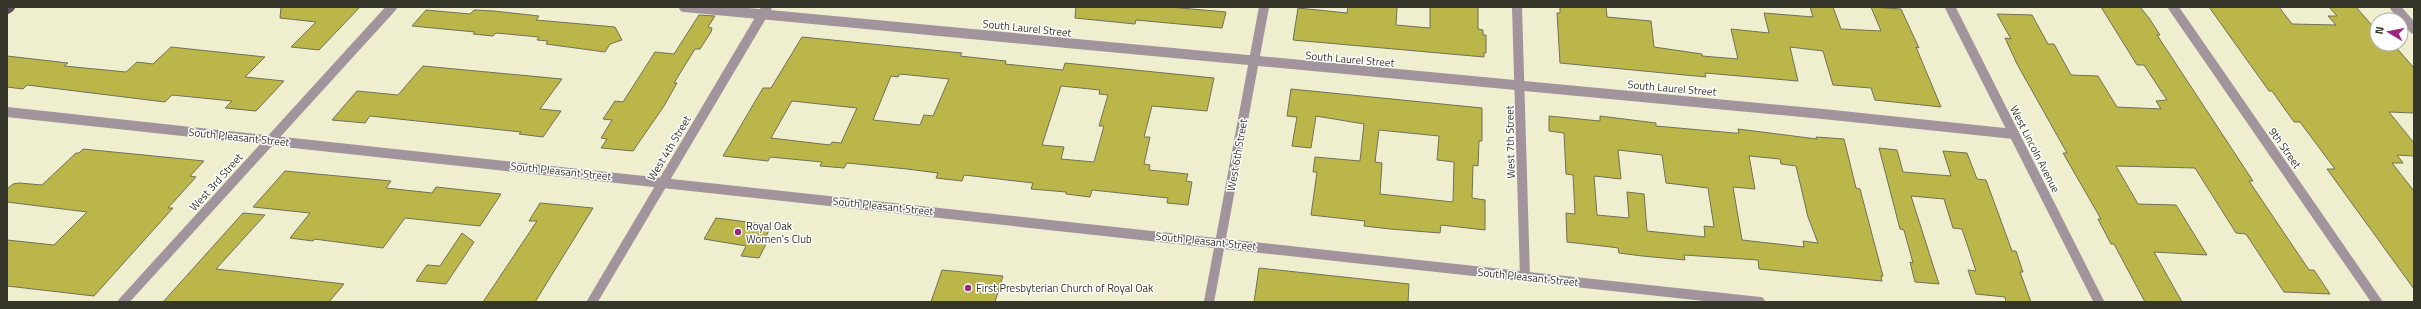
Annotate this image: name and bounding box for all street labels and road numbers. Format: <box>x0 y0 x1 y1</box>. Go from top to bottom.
street label: South Laurel Street <box>982 15 1072 41</box>
street label: South Laurel Street <box>1305 47 1395 71</box>
street label: South Laurel Street <box>1627 76 1717 100</box>
street label: West Lincoln Avenue <box>2006 103 2064 196</box>
street label: West 7th Street <box>1501 105 1519 179</box>
street label: West 4th Street <box>643 112 695 183</box>
street label: West 6th Street <box>1223 117 1251 192</box>
street label: South Pleasant Street <box>188 124 290 150</box>
street label: 9th Street <box>2265 124 2305 172</box>
street label: West 3rd Street <box>186 149 246 214</box>
street label: South Pleasant Street <box>510 158 612 184</box>
street label: South Pleasant Street <box>832 193 934 219</box>
street label: South Pleasant Street <box>1155 228 1257 254</box>
street label: South Pleasant Street <box>1477 264 1579 290</box>

